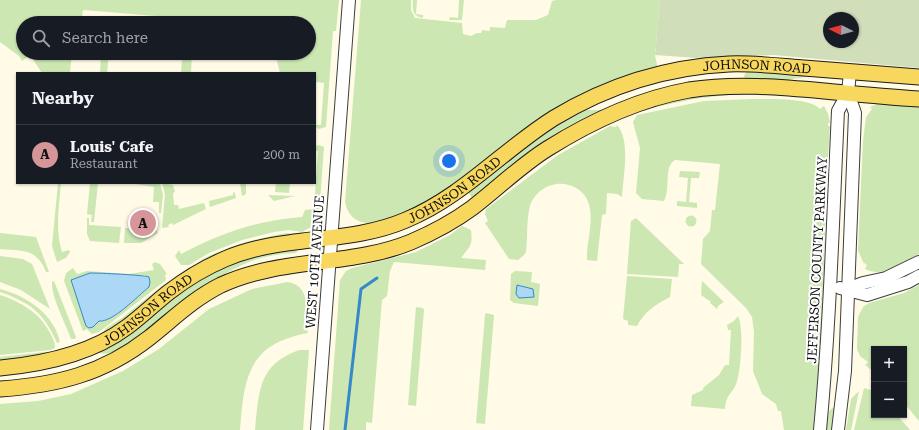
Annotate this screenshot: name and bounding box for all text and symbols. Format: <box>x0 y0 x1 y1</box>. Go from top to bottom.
north arrow <box>823 12 859 48</box>
search box <box>16 16 316 60</box>
icon: search <box>30 27 52 49</box>
text: Search here <box>62 29 148 47</box>
street label: JOHNSON ROAD <box>702 56 812 76</box>
text: Nearby <box>32 88 94 108</box>
text: Louis' Cafe <box>70 138 154 156</box>
text: A <box>40 147 50 162</box>
text: 200 m <box>263 147 300 162</box>
your location <box>439 151 459 171</box>
street label: JOHNSON ROAD <box>405 153 504 226</box>
text: Restaurant <box>70 156 138 171</box>
street label: JEFFERSON COUNTY PARKWAY <box>804 156 830 364</box>
street label: WEST 10TH AVENUE <box>303 195 327 329</box>
pin: A <box>130 208 156 238</box>
street label: JOHNSON ROAD <box>100 270 195 348</box>
map controls <box>871 346 907 418</box>
button: + <box>871 346 907 382</box>
button: − <box>871 382 907 418</box>

